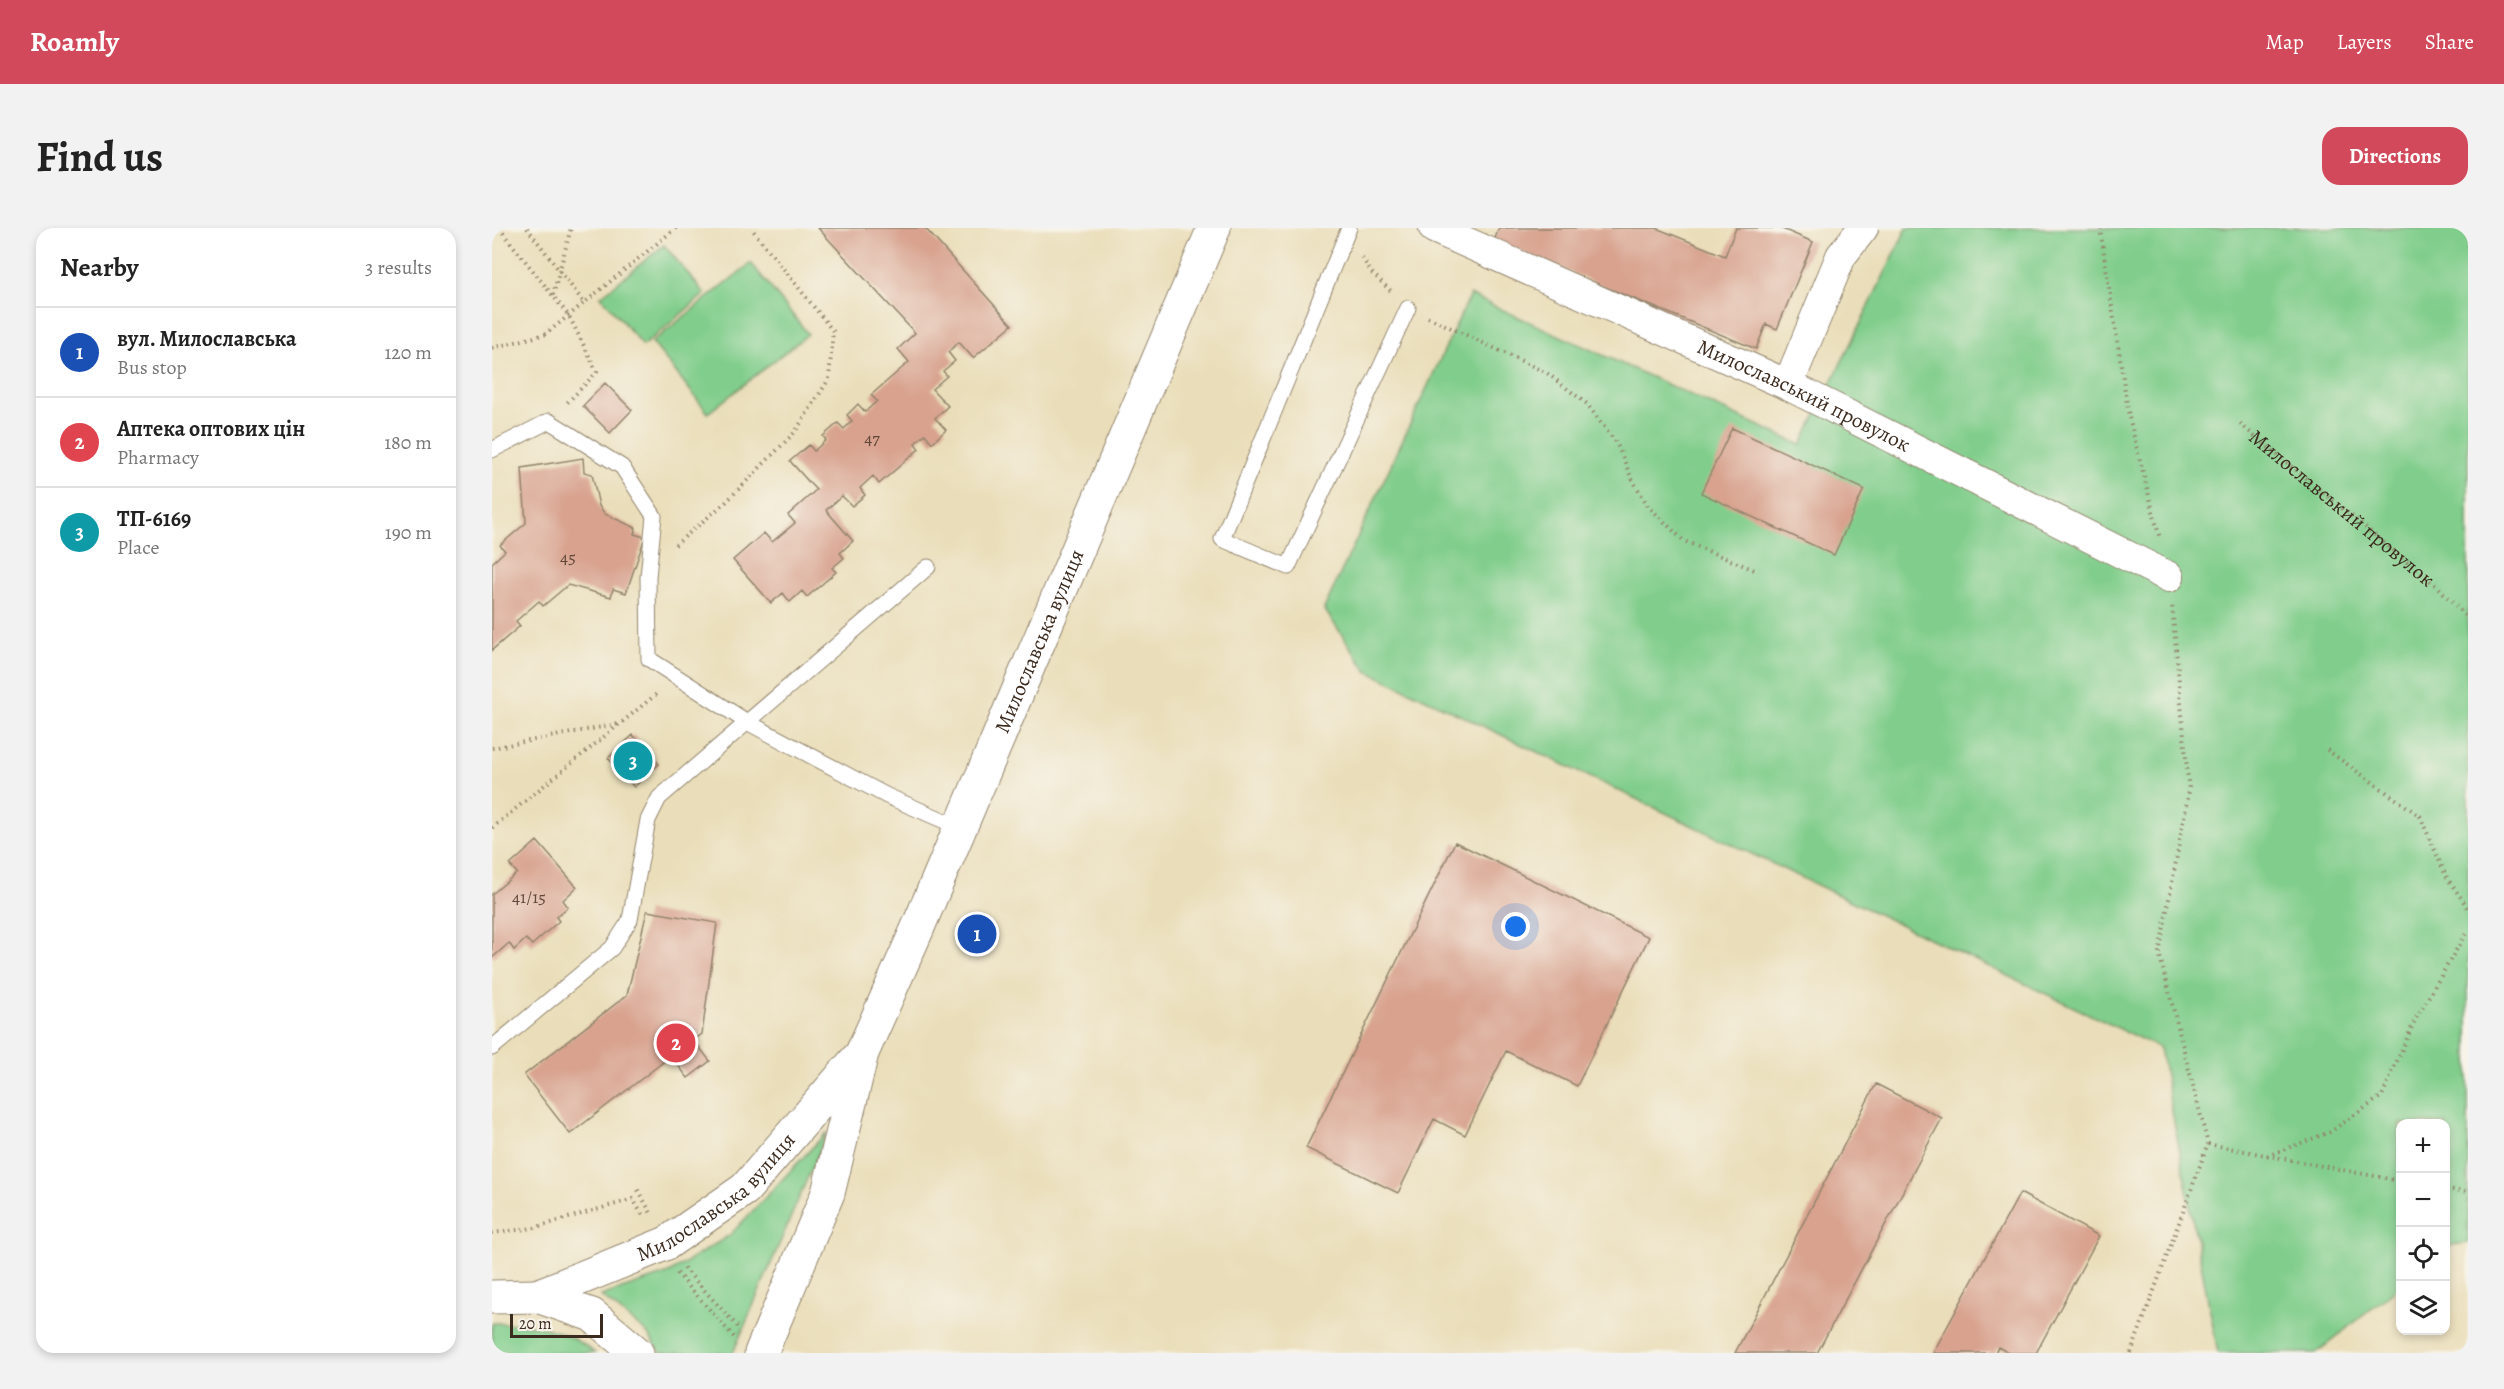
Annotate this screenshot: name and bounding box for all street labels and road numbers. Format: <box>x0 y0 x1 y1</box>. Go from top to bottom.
street label: Милославський провулок <box>1693 333 1915 458</box>
street label: Милославський провулок <box>2243 423 2441 593</box>
street label: Милославська вулиця <box>988 545 1090 737</box>
street label: Милославська вулиця <box>632 1127 801 1268</box>

